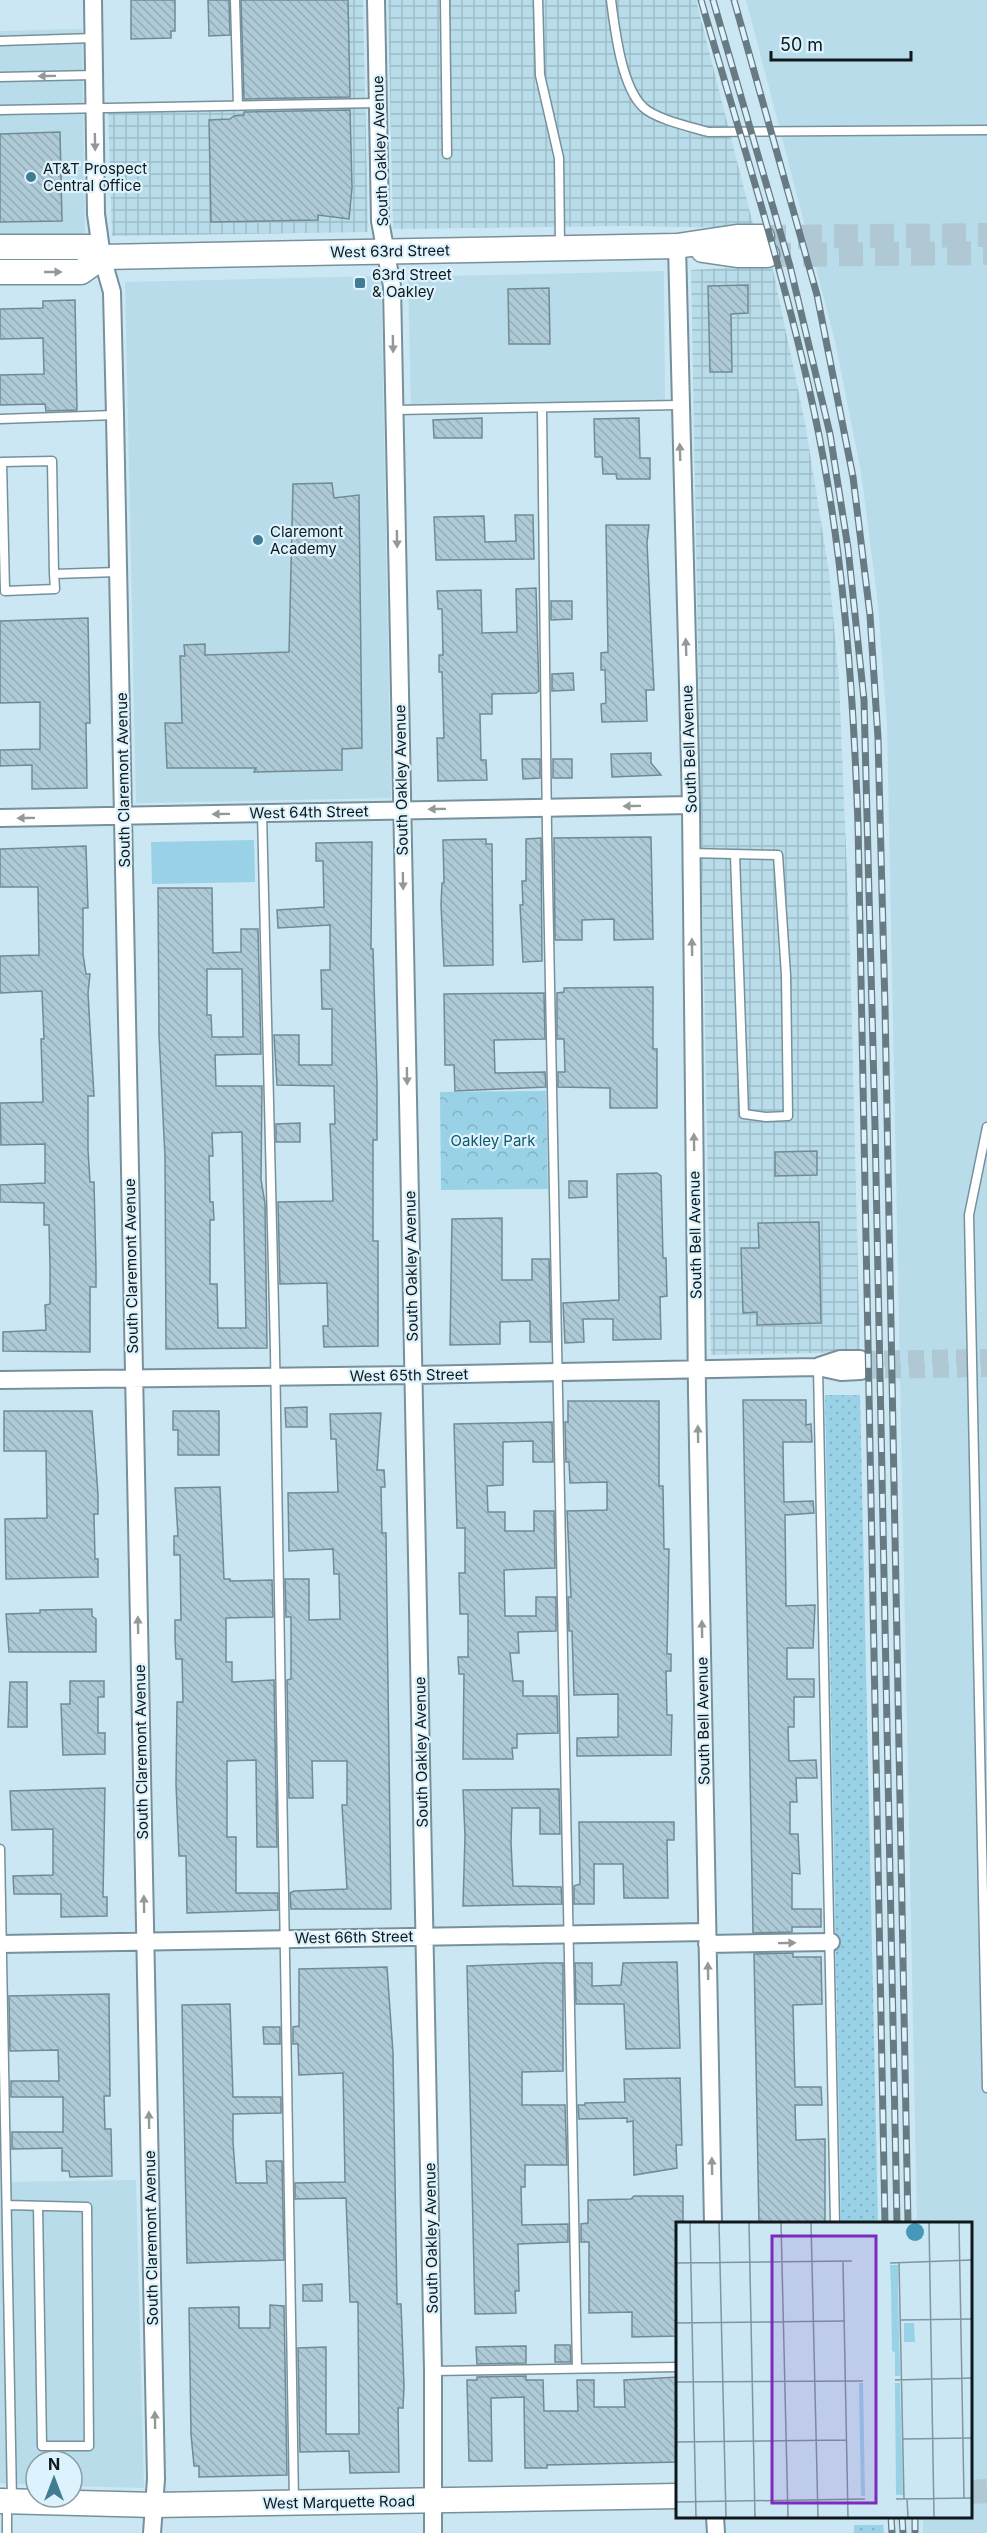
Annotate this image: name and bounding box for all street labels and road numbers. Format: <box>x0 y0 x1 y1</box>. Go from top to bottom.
street label: South Oakley Avenue <box>368 75 392 227</box>
street label: West 63rd Street <box>330 240 450 262</box>
street label: South Bell Avenue <box>677 685 701 813</box>
street label: South Claremont Avenue <box>112 692 134 868</box>
street label: South Oakley Avenue <box>390 704 412 856</box>
street label: West 64th Street <box>249 801 369 823</box>
street label: South Bell Avenue <box>684 1171 706 1299</box>
street label: South Claremont Avenue <box>120 1178 142 1354</box>
street label: South Oakley Avenue <box>400 1190 422 1342</box>
street label: West 65th Street <box>350 1364 469 1386</box>
street label: South Bell Avenue <box>692 1657 714 1785</box>
street label: South Claremont Avenue <box>130 1664 152 1840</box>
street label: South Oakley Avenue <box>410 1676 432 1828</box>
street label: West 66th Street <box>294 1926 414 1948</box>
street label: South Claremont Avenue <box>140 2150 162 2326</box>
street label: South Oakley Avenue <box>420 2162 442 2314</box>
street label: West Marquette Road <box>263 2491 415 2513</box>

